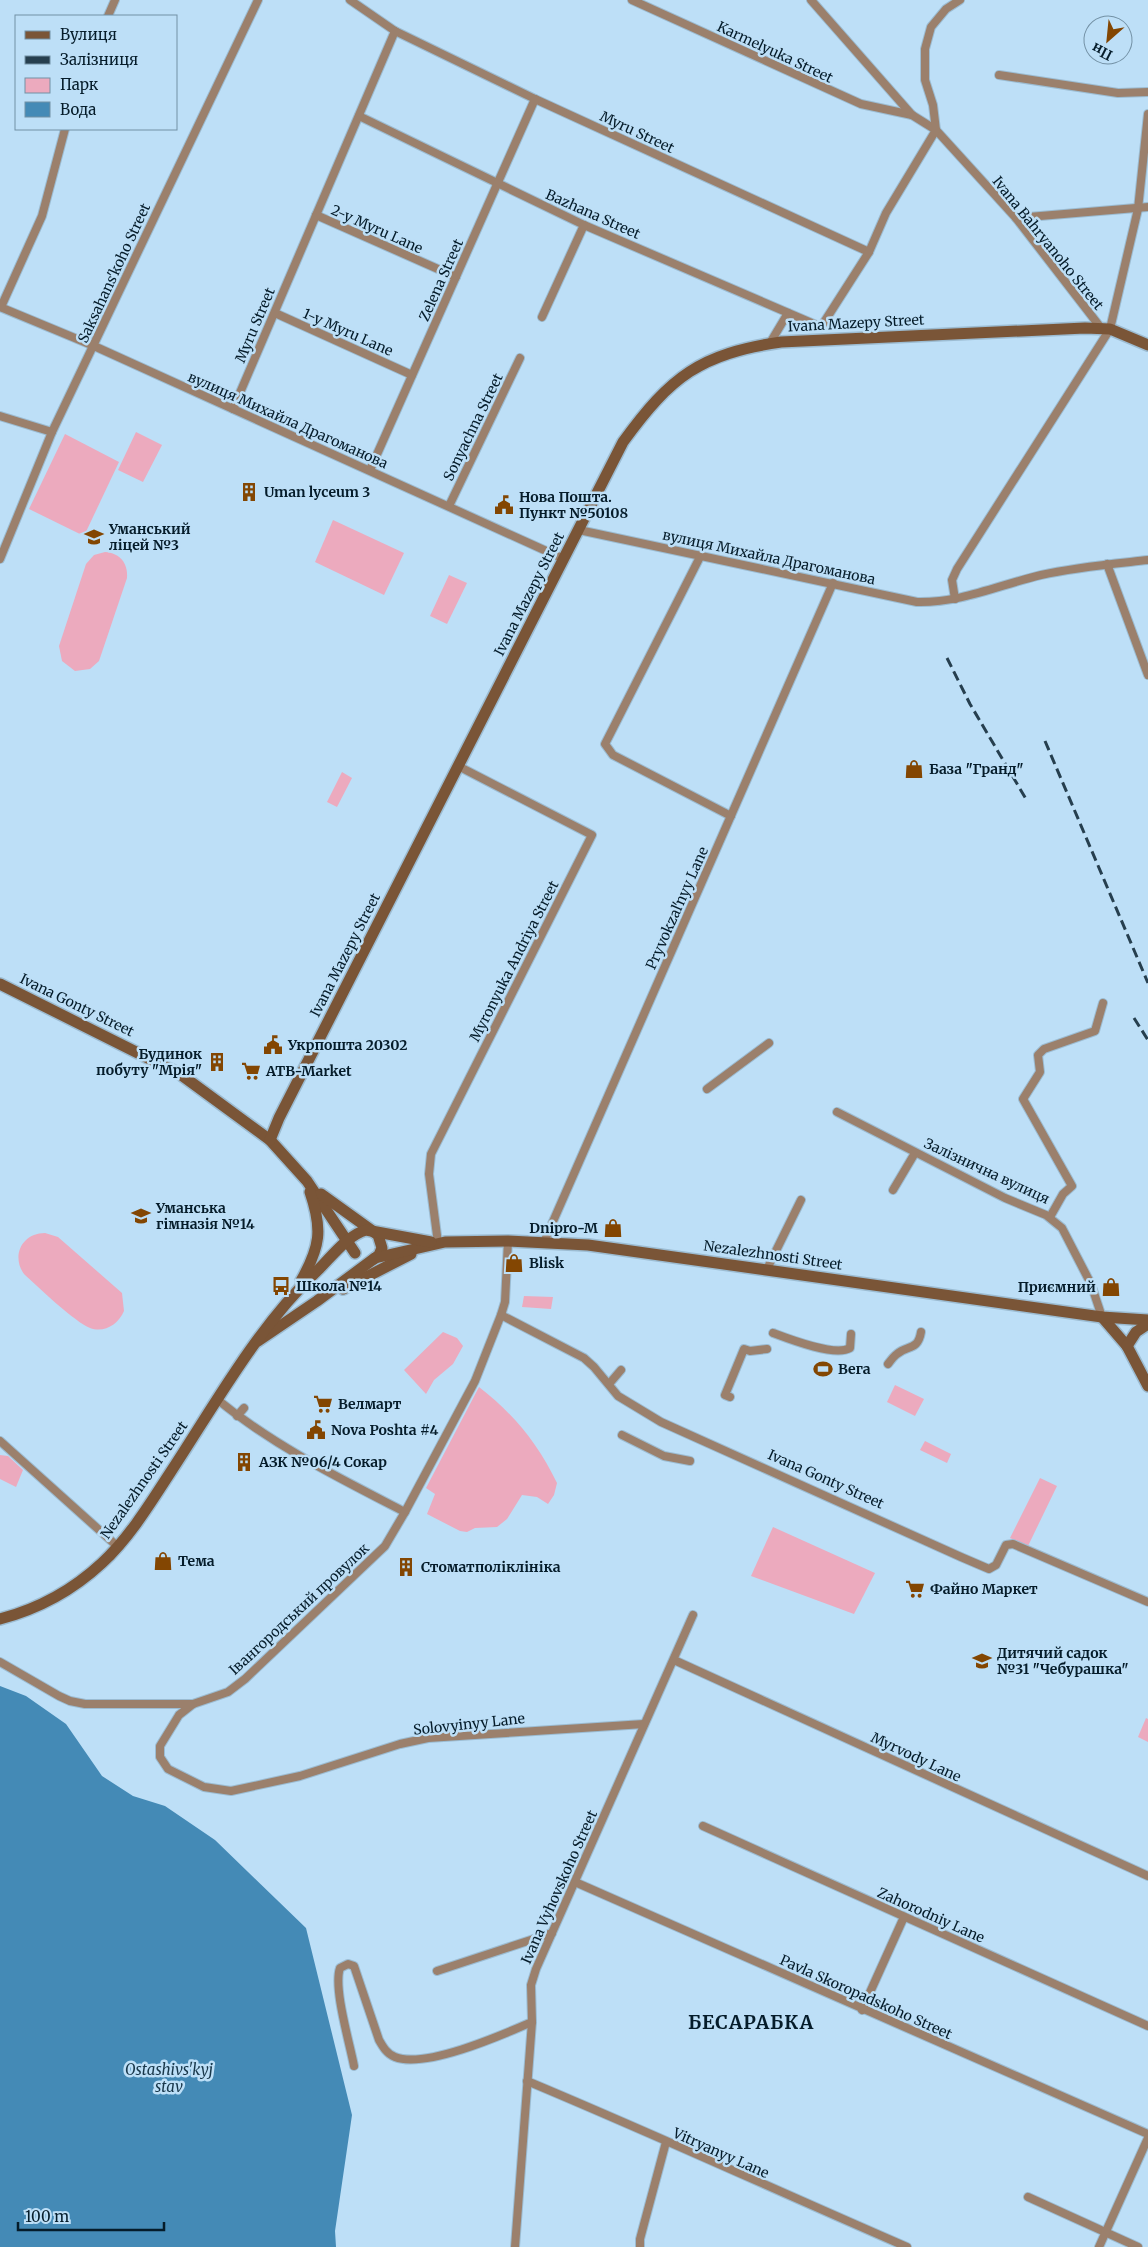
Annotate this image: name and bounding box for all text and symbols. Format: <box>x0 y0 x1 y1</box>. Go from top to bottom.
legend <box>15 15 178 130</box>
north arrow <box>1083 15 1133 65</box>
street label: Karmelyuka Street <box>714 17 836 87</box>
text: Вулиця <box>60 25 117 44</box>
text: Пн <box>1089 39 1116 64</box>
text: Залізниця <box>60 50 138 69</box>
text: Парк <box>60 75 99 94</box>
text: Вода <box>60 100 96 119</box>
street label: Myru Street <box>597 107 678 157</box>
street label: Ivana Bahryanoho Street <box>989 173 1108 314</box>
street label: Bazhana Street <box>543 185 644 243</box>
street label: Saksahansʹkoho Street <box>74 200 154 346</box>
street label: 2-y Myru Lane <box>328 201 426 257</box>
street label: Zelena Street <box>415 236 467 324</box>
street label: Myru Street <box>231 284 279 365</box>
street label: 1-y Myru Lane <box>300 304 396 360</box>
street label: Ivana Mazepy Street <box>787 310 925 336</box>
street label: вулиця Михайла Драгоманова <box>185 368 391 473</box>
street label: Sonyachna Street <box>439 370 507 484</box>
building icon: Uman lyceum 3 <box>238 481 260 503</box>
place label: Uman lyceum 3 <box>264 483 370 501</box>
place label: Нова Пошта. Пункт №50108 <box>519 488 628 522</box>
public building icon: Нова Пошта. Пункт №50108 <box>493 494 515 516</box>
place label: Уманський ліцей №3 <box>108 520 191 554</box>
school or university icon: Уманський ліцей №3 <box>83 526 105 548</box>
street label: вулиця Михайла Драгоманова <box>661 526 878 588</box>
street label: Ivana Mazepy Street <box>490 529 568 659</box>
shop icon: База "Гранд" <box>903 758 925 780</box>
place label: База "Гранд" <box>929 760 1024 778</box>
street label: Pryvokzalʹnyy Lane <box>642 844 712 972</box>
street label: Myronyuka Andriya Street <box>466 877 563 1044</box>
street label: Ivana Mazepy Street <box>306 890 384 1020</box>
street label: Ivana Gonty Street <box>17 970 138 1041</box>
public building icon: Укрпошта 20302 <box>262 1034 284 1056</box>
place label: Укрпошта 20302 <box>287 1036 407 1054</box>
place label: Будинок побуту "Мрія" <box>96 1045 203 1079</box>
building icon: Будинок побуту "Мрія" <box>206 1051 228 1073</box>
supermarket icon: ATB-Market <box>240 1060 262 1082</box>
place label: ATB-Market <box>265 1062 352 1080</box>
street label: Залізнична вулиця <box>921 1134 1053 1208</box>
place label: Уманська гімназія №14 <box>155 1199 255 1233</box>
school or university icon: Уманська гімназія №14 <box>130 1205 152 1227</box>
shop icon: Dnipro-M <box>602 1217 624 1239</box>
place label: Dnipro-M <box>529 1219 599 1237</box>
street label: Nezalezhnosti Street <box>703 1236 844 1274</box>
shop icon: Blisk <box>503 1252 525 1274</box>
place label: Blisk <box>529 1254 565 1272</box>
bus stop icon: Школа №14 <box>270 1275 292 1297</box>
shop icon: Приємний <box>1100 1276 1122 1298</box>
place label: Школа №14 <box>296 1277 382 1295</box>
place label: Приємний <box>1018 1278 1096 1296</box>
sports icon: Вега <box>812 1358 834 1380</box>
place label: Вега <box>838 1360 871 1378</box>
supermarket icon: Велмарт <box>312 1393 334 1415</box>
place label: Велмарт <box>338 1395 402 1413</box>
street label: Nezalezhnosti Street <box>97 1417 192 1542</box>
public building icon: Nova Poshta #4 <box>305 1419 327 1441</box>
place label: Nova Poshta #4 <box>331 1421 438 1439</box>
street label: Ivana Gonty Street <box>765 1445 887 1513</box>
building icon: АЗК №06/4 Сокар <box>233 1451 255 1473</box>
place label: АЗК №06/4 Сокар <box>258 1453 387 1471</box>
street label: Івангородський провулок <box>225 1539 373 1679</box>
shop icon: Тема <box>152 1550 174 1572</box>
place label: Тема <box>178 1552 215 1570</box>
building icon: Стоматполіклініка <box>395 1556 417 1578</box>
place label: Стоматполіклініка <box>421 1558 561 1576</box>
supermarket icon: Файно Маркет <box>904 1578 926 1600</box>
place label: Файно Маркет <box>930 1580 1038 1598</box>
place label: Дитячий садок №31 "Чебурашка" <box>997 1644 1129 1678</box>
school or university icon: Дитячий садок №31 "Чебурашка" <box>971 1650 993 1672</box>
street label: Solovyinyy Lane <box>412 1709 526 1739</box>
street label: Myrvody Lane <box>868 1728 964 1786</box>
street label: Ivana Vyhovskoho Street <box>517 1807 601 1967</box>
street label: Zahorodniy Lane <box>875 1883 987 1947</box>
street label: Pavla Skoropadskoho Street <box>777 1951 955 2043</box>
district label: БЕСАРАБКА <box>688 2010 814 2034</box>
water label: Ostashivs'kyj stav <box>125 2060 214 2096</box>
street label: Vitryanyy Lane <box>669 2123 772 2182</box>
scale bar <box>18 2200 164 2232</box>
text: 100 m <box>25 2207 69 2226</box>

